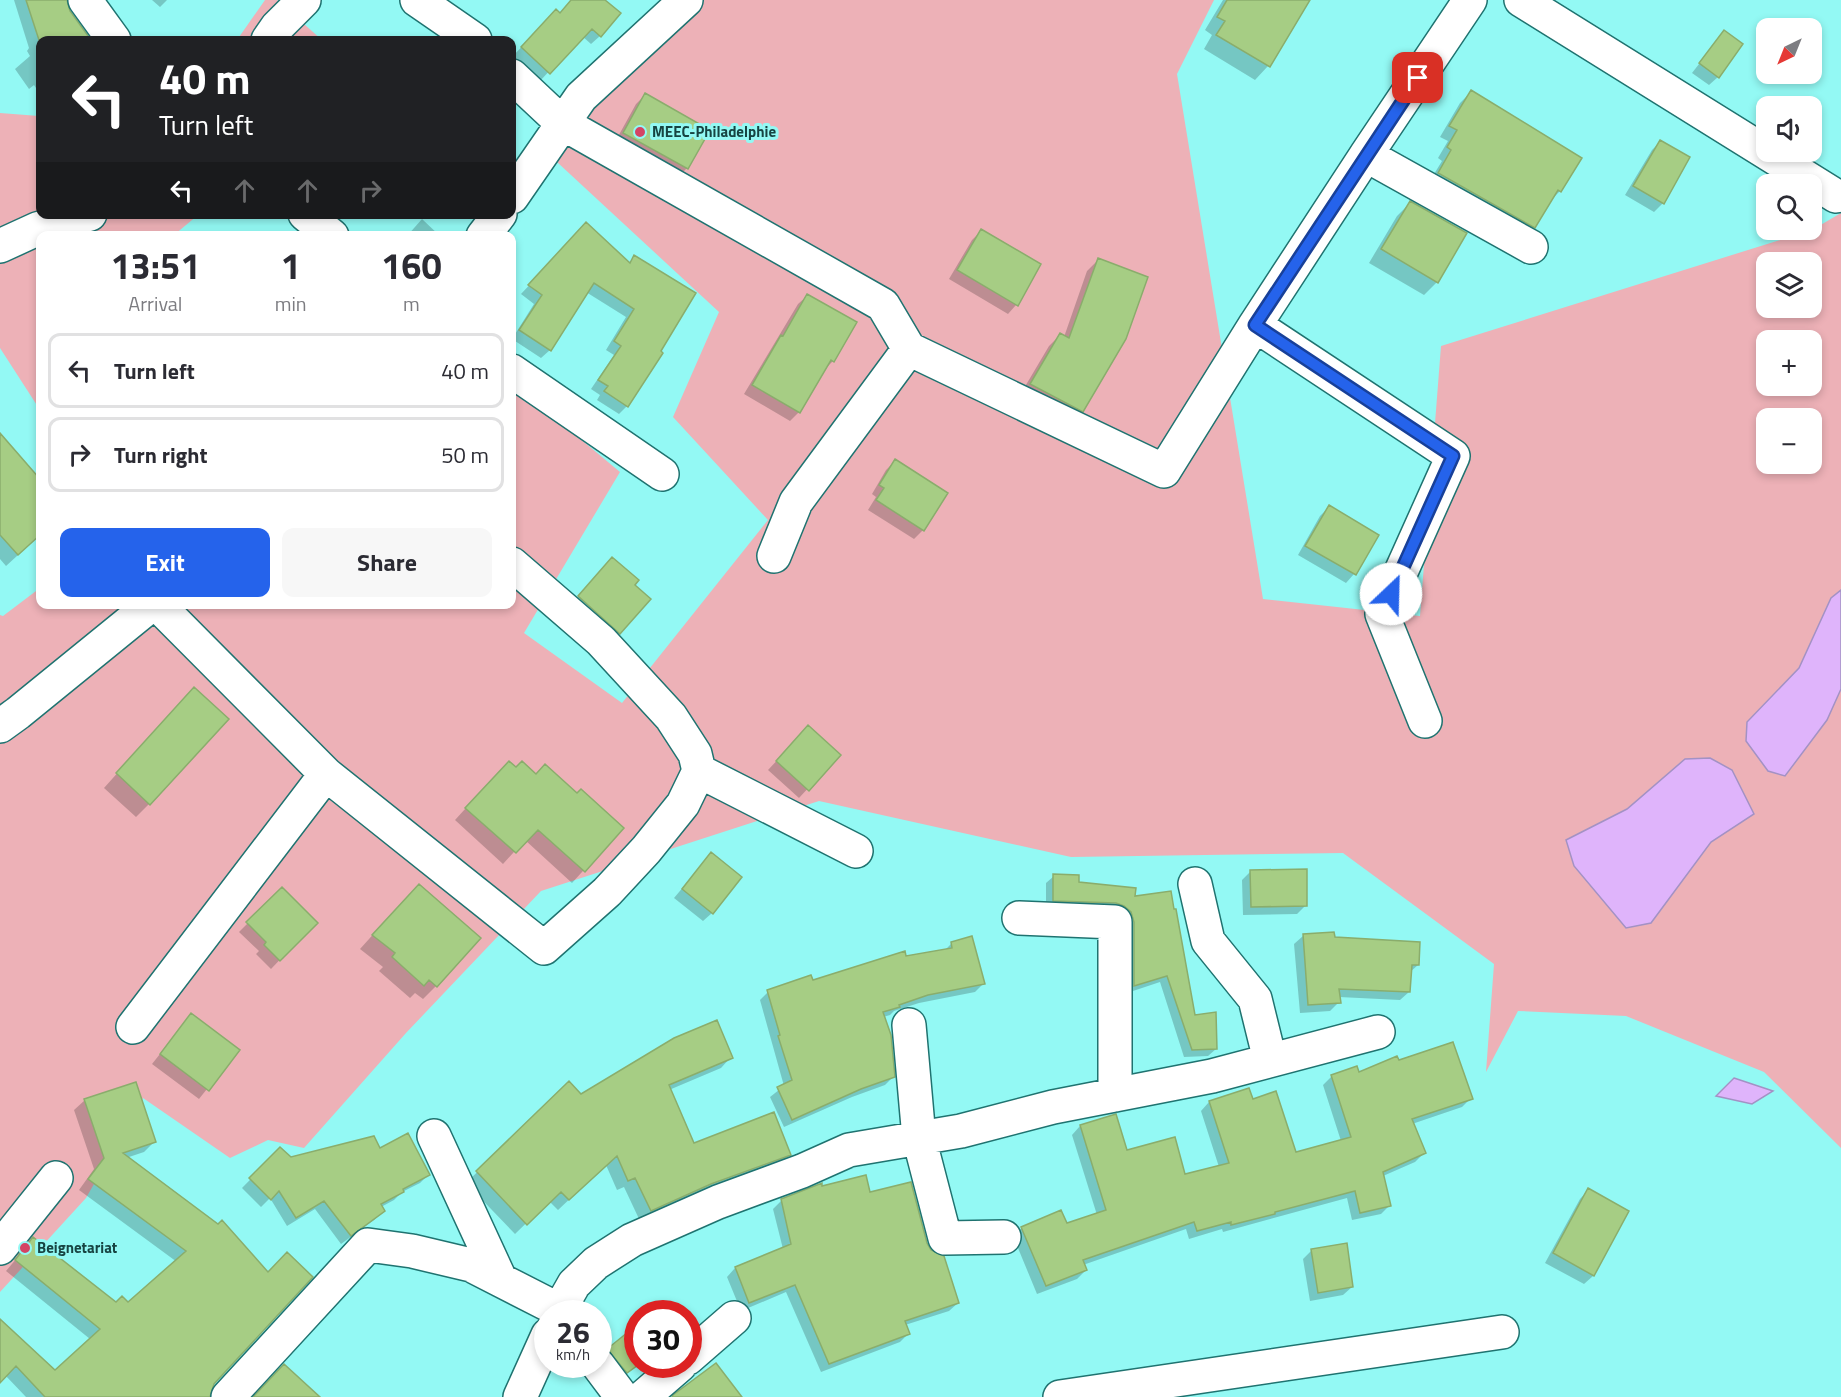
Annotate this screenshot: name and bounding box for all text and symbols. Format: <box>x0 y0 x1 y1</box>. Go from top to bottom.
north arrow <box>1756 18 1822 84</box>
map controls <box>1756 18 1822 474</box>
text: 40 m <box>159 46 251 110</box>
pin <box>1392 52 1443 103</box>
icon: left <box>60 60 138 138</box>
icon: arrive <box>1401 61 1434 94</box>
button: sound <box>1756 96 1822 162</box>
text: Turn left <box>159 104 253 145</box>
place label: MEEC-Philadelphie <box>652 120 776 143</box>
marker: MEEC-Philadelphie <box>633 125 647 139</box>
icon: left <box>165 174 198 207</box>
icon: ahead <box>228 174 261 207</box>
icon: ahead <box>291 174 324 207</box>
icon: right <box>354 174 387 207</box>
button: search <box>1756 174 1822 240</box>
text: 13:51 <box>110 238 200 293</box>
text: 1 <box>281 238 301 293</box>
text: 160 <box>381 238 442 293</box>
button: layers <box>1756 252 1822 318</box>
text: Arrival <box>128 288 183 319</box>
text: min <box>275 288 307 319</box>
text: m <box>403 288 420 319</box>
button: + <box>1756 330 1822 396</box>
icon: left <box>63 354 96 387</box>
text: Turn left <box>114 354 195 388</box>
text: 40 m <box>441 354 489 388</box>
button: − <box>1756 408 1822 474</box>
icon: right <box>63 438 96 471</box>
text: Turn right <box>114 438 208 472</box>
text: 50 m <box>441 438 489 472</box>
button: Exit <box>60 528 270 597</box>
button: Share <box>282 528 492 597</box>
position arrow <box>1359 562 1423 626</box>
place label: Beignetariat <box>37 1236 118 1259</box>
marker: Beignetariat <box>18 1241 32 1255</box>
speed limit sign: 30 <box>624 1300 702 1378</box>
text: 26 <box>556 1309 590 1355</box>
text: km/h <box>556 1343 590 1366</box>

